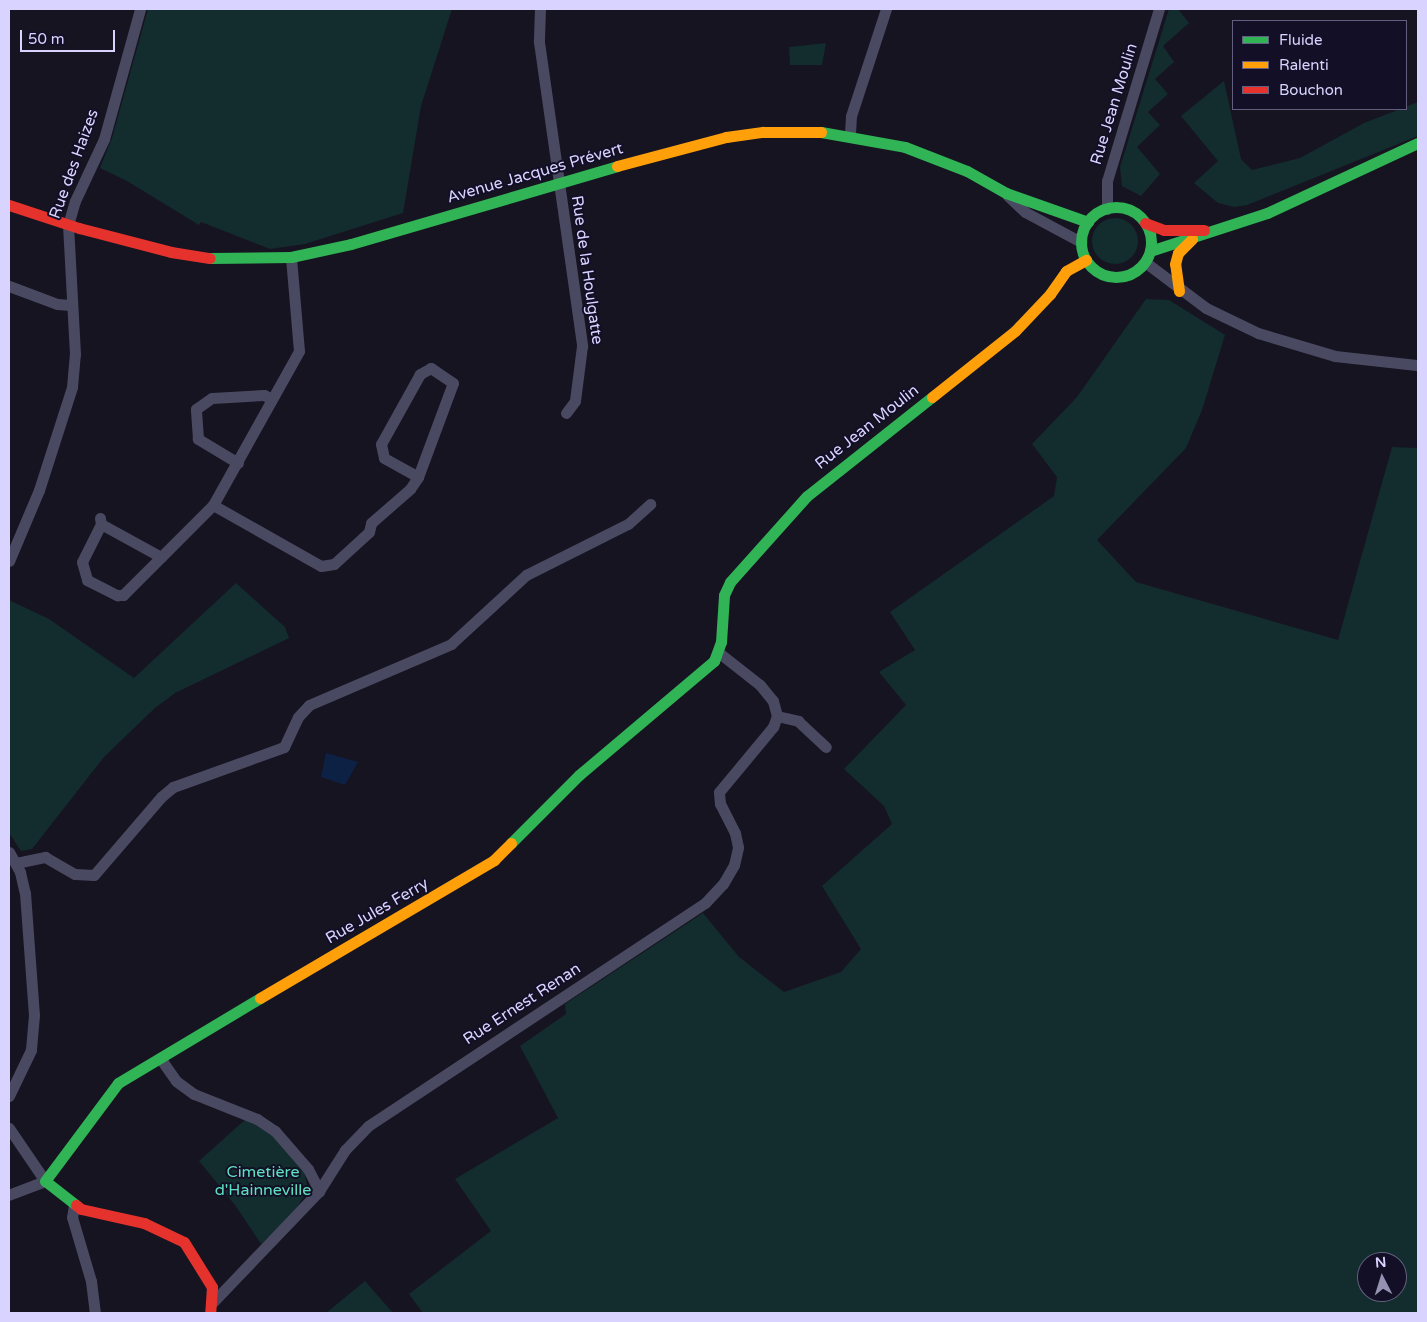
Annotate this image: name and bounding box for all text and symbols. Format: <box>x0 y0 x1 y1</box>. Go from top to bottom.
scale bar <box>22 20 118 52</box>
legend <box>1232 20 1407 110</box>
text: 50 m <box>28 30 65 48</box>
text: Fluide <box>1279 31 1323 49</box>
street label: Rue Jean Moulin <box>1086 41 1142 167</box>
text: Ralenti <box>1279 56 1329 74</box>
text: Bouchon <box>1279 81 1343 99</box>
street label: Rue des Haizes <box>45 107 103 221</box>
street label: Avenue Jacques Prévert <box>445 139 625 207</box>
street label: Rue de la Houlgatte <box>567 194 607 346</box>
street label: Rue Jean Moulin <box>811 381 923 473</box>
street label: Rue Jules Ferry <box>322 874 432 948</box>
street label: Rue Ernest Renan <box>460 959 584 1049</box>
park label: Cimetière d'Hainneville <box>215 1162 311 1200</box>
north arrow <box>1357 1252 1407 1302</box>
text: N <box>1374 1254 1387 1272</box>

